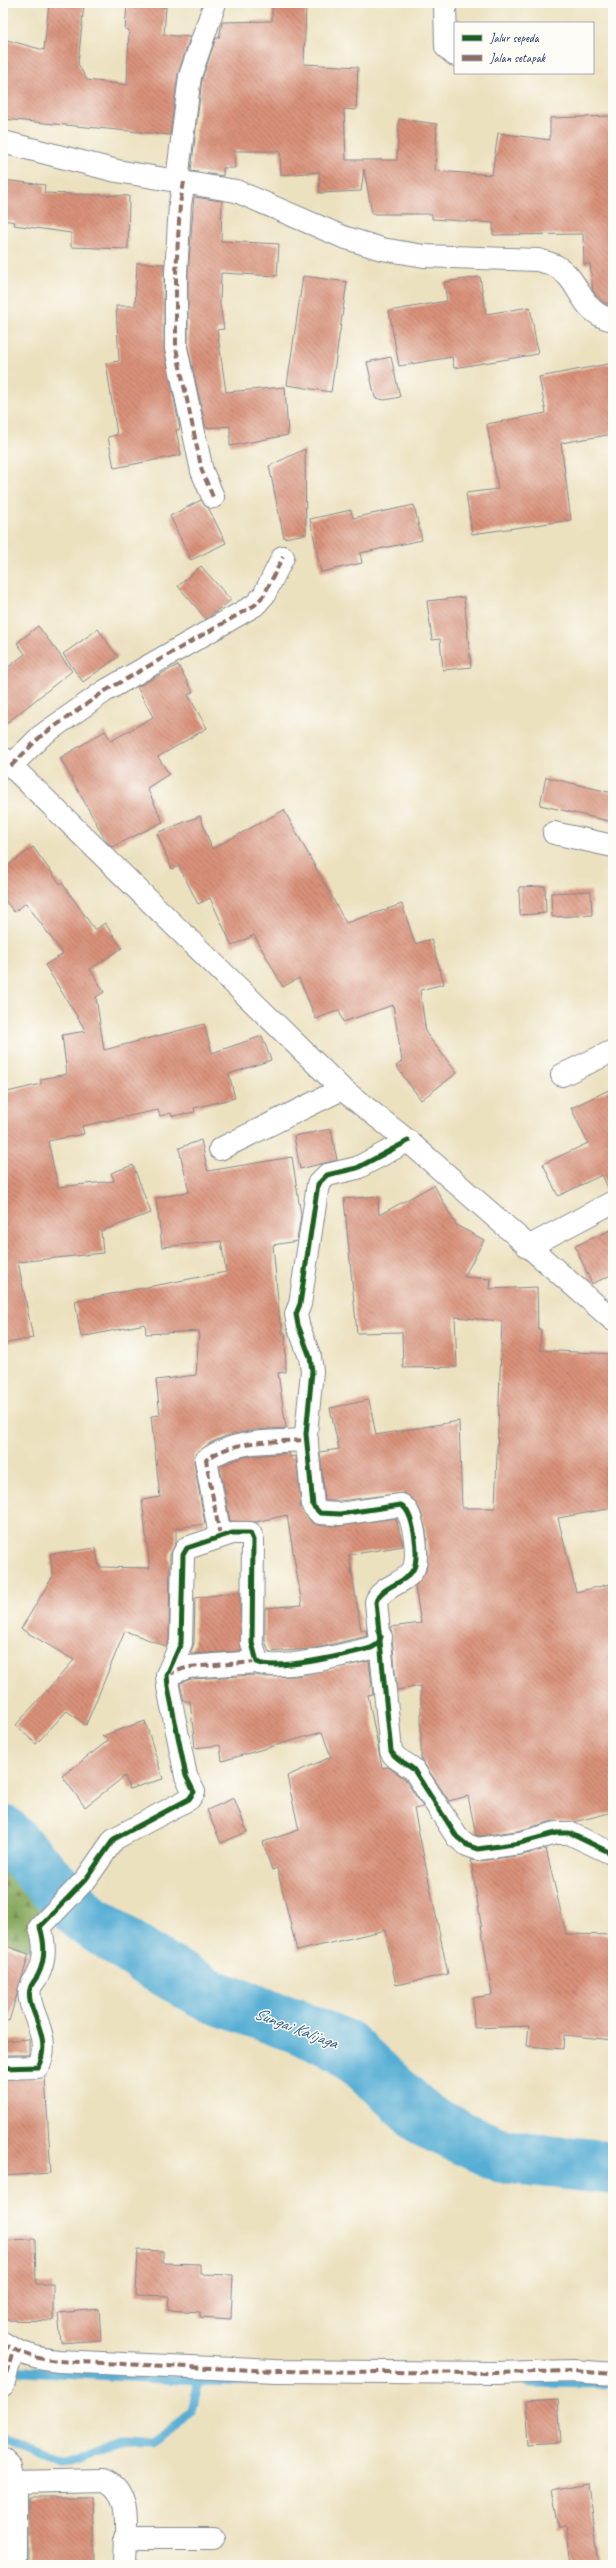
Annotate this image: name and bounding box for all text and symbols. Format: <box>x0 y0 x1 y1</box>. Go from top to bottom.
legend <box>454 22 594 74</box>
text: Jalur sepeda <box>489 30 540 46</box>
text: Jalan setapak <box>489 50 546 66</box>
water label: Sungai Kalijaga <box>252 2003 342 2054</box>

